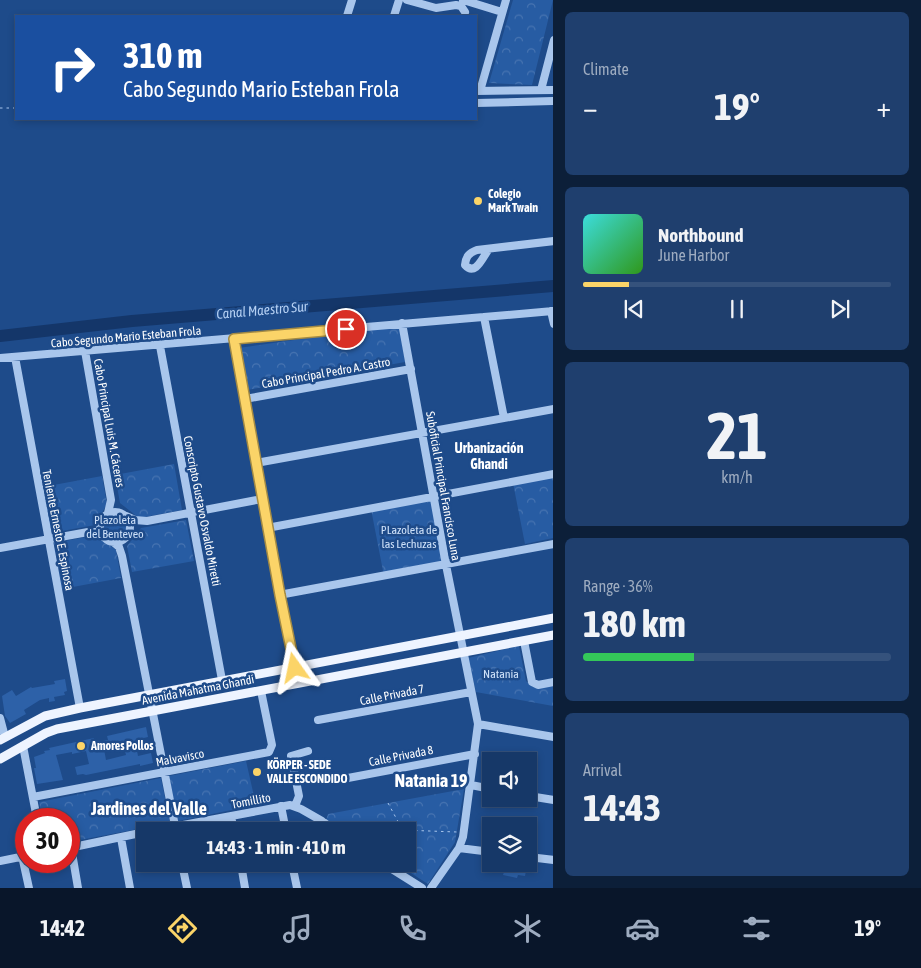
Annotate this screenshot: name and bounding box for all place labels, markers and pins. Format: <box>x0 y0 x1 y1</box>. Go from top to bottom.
place label: Colegio Mark Twain <box>488 187 538 215</box>
marker: Colegio Mark Twain <box>472 195 484 207</box>
pin <box>325 308 367 350</box>
place label: Amores Pollos <box>90 739 154 753</box>
marker: Amores Pollos <box>75 740 87 752</box>
place label: KÖRPER - SEDE VALLE ESCONDIDO <box>266 757 347 786</box>
marker: KÖRPER - SEDE VALLE ESCONDIDO <box>251 766 263 778</box>

